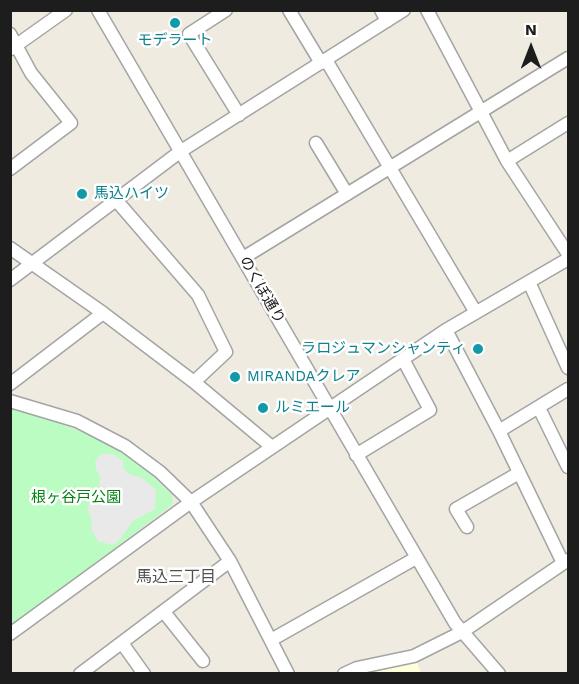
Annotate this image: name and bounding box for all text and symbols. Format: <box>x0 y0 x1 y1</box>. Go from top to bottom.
marker: モデラート <box>168 16 182 30</box>
north arrow <box>501 18 561 78</box>
text: N <box>525 20 537 39</box>
place label: モデラート <box>138 32 212 50</box>
place label: 馬込ハイツ <box>94 185 169 203</box>
marker: 馬込ハイツ <box>75 187 89 201</box>
street label: のくぼ通り <box>235 253 289 327</box>
place label: ラロジュマンシャンティ <box>301 340 466 358</box>
marker: ラロジュマンシャンティ <box>471 342 485 356</box>
place label: MIRANDAクレア <box>247 368 361 386</box>
marker: MIRANDAクレア <box>228 370 242 384</box>
place label: ルミエール <box>275 399 350 417</box>
marker: ルミエール <box>256 401 270 415</box>
park label: 根ヶ谷戸公園 <box>31 489 121 507</box>
district label: 馬込三丁目 <box>136 567 216 587</box>

